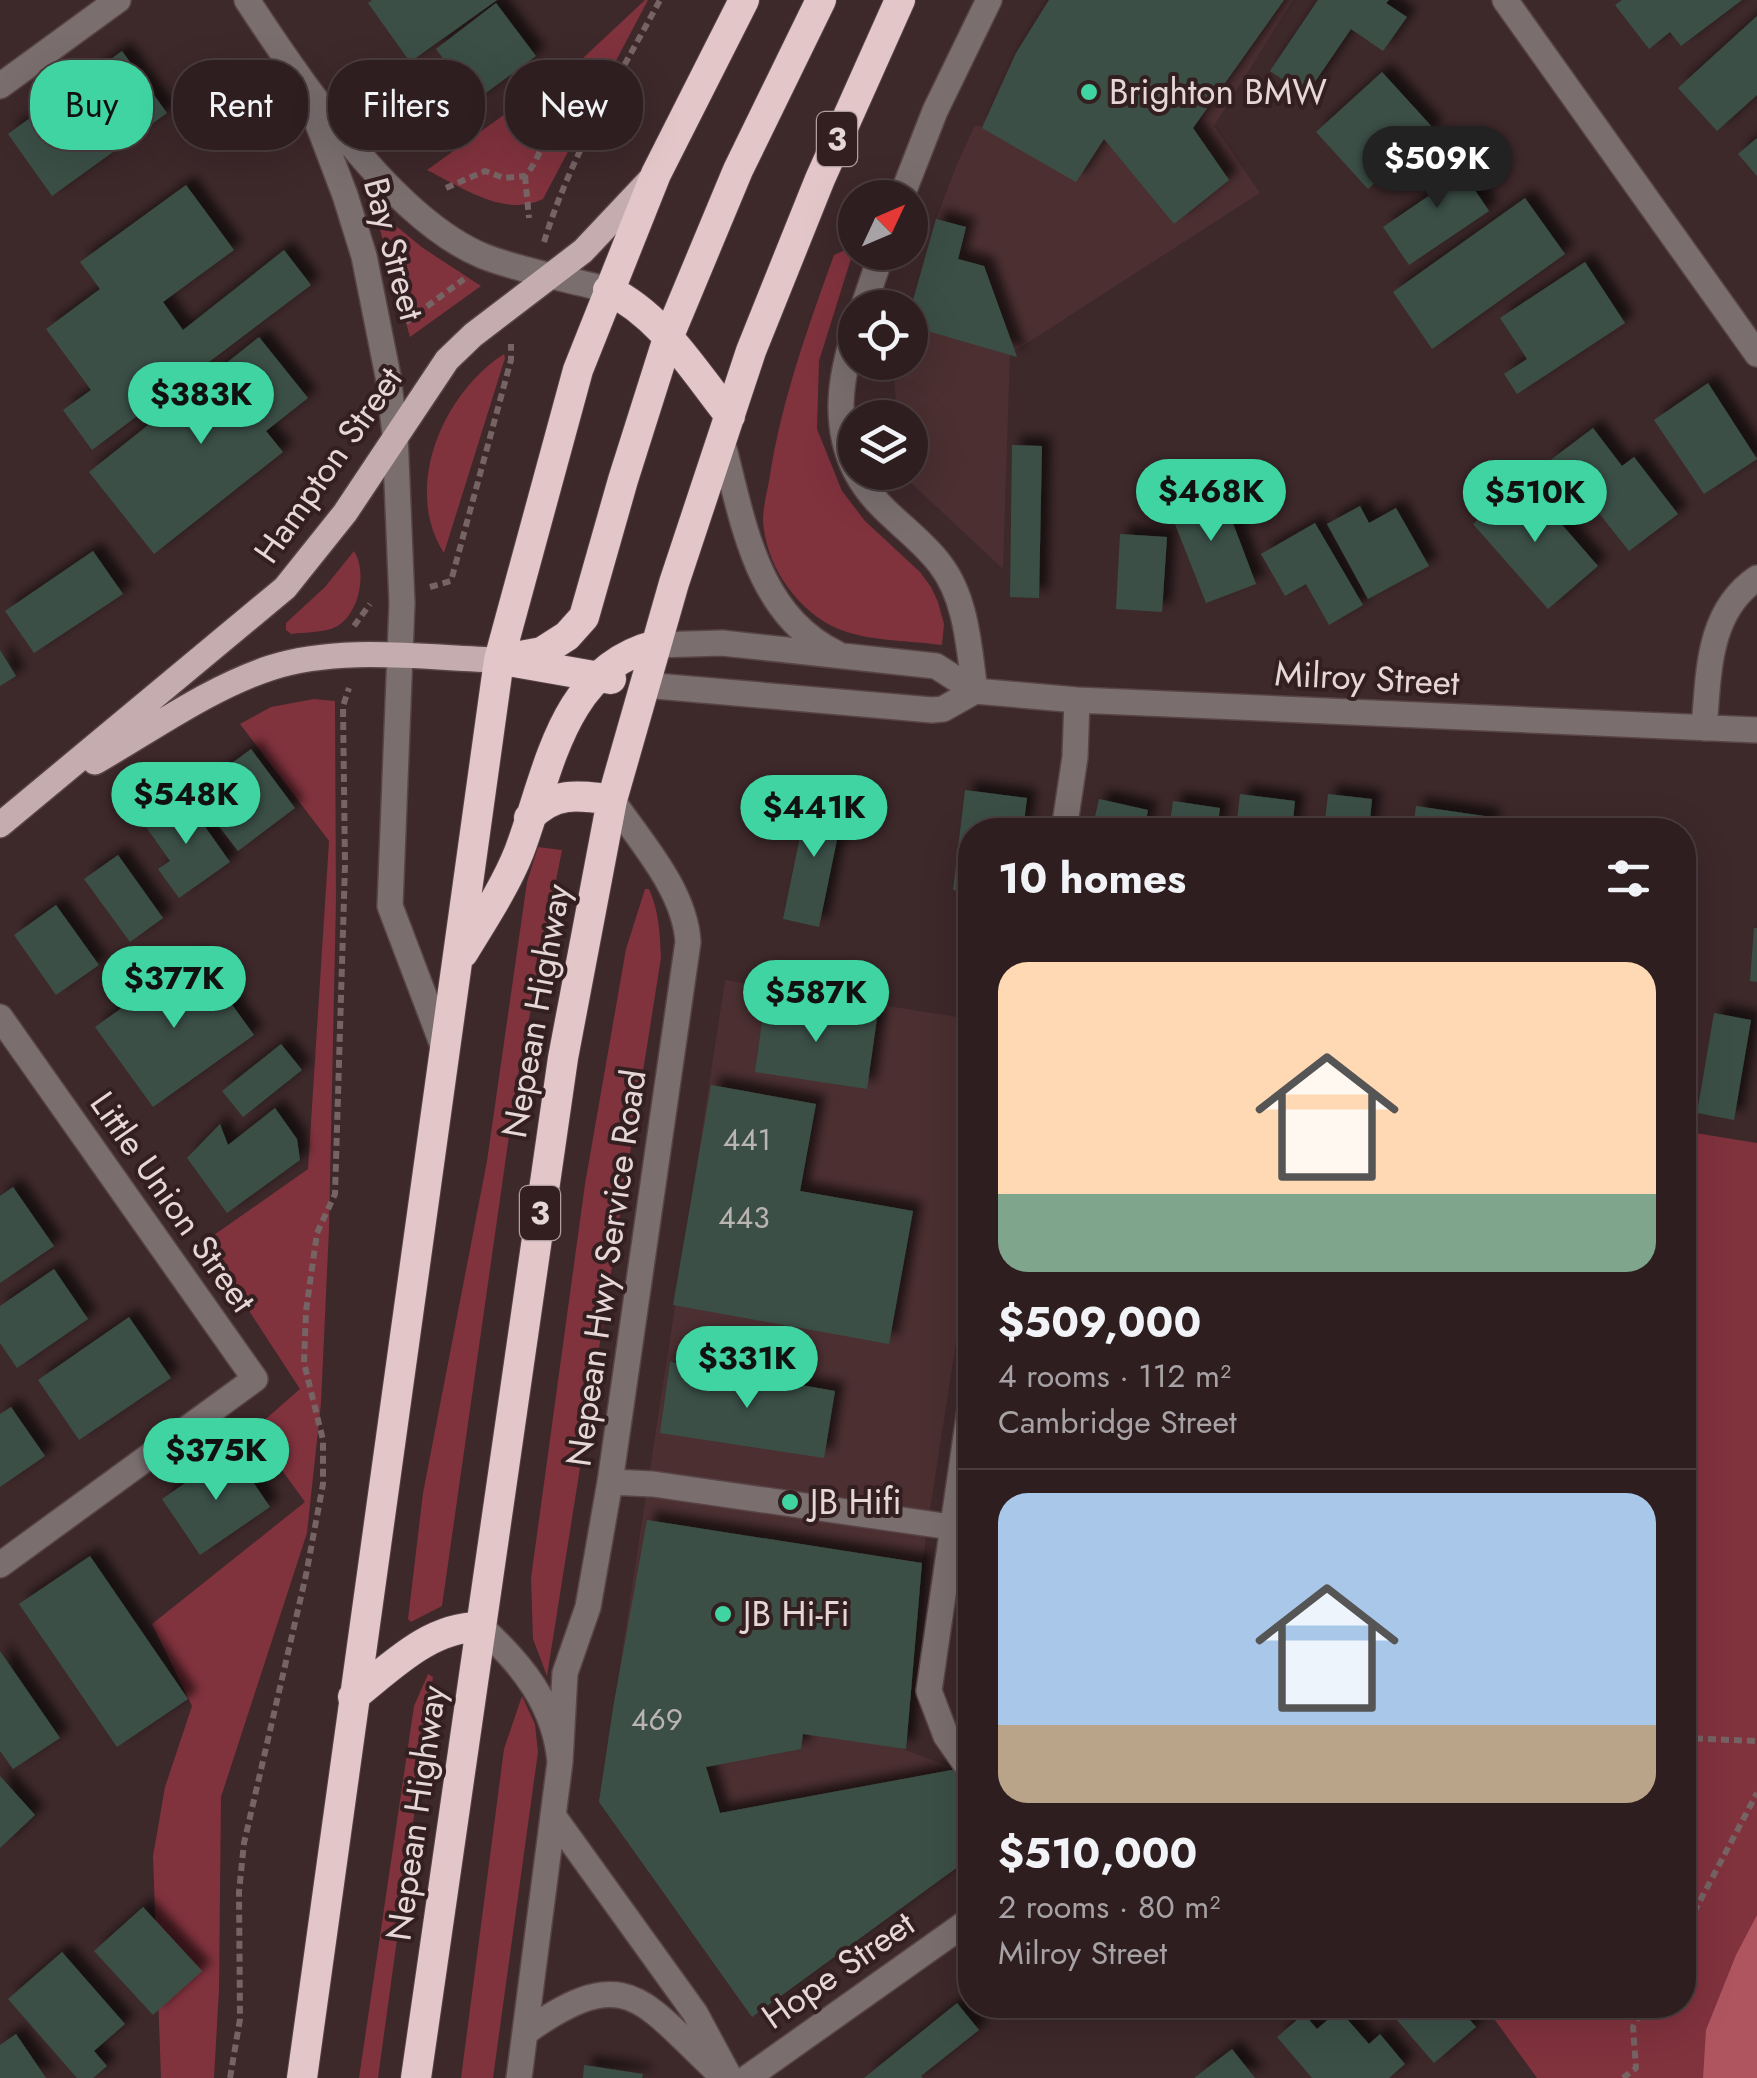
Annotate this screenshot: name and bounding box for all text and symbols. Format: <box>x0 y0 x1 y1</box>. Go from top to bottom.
chip: Buy <box>30 60 153 150</box>
chip: Rent <box>173 60 308 150</box>
chip: Filters <box>328 60 485 150</box>
chip: New <box>505 60 643 150</box>
place label: Brighton BMW <box>1109 67 1327 117</box>
marker: Brighton BMW <box>1078 81 1100 103</box>
road number: 3 <box>817 112 857 166</box>
pin: $509K <box>1367 126 1507 211</box>
text: $509K <box>1384 135 1490 181</box>
street label: Bay Street <box>351 172 437 326</box>
north arrow <box>838 180 928 270</box>
map controls <box>838 180 928 490</box>
button: locate <box>838 290 928 380</box>
street label: Hampton Street <box>242 356 414 573</box>
pin: $383K <box>131 362 271 447</box>
text: $383K <box>150 371 252 417</box>
button: layers <box>838 400 928 490</box>
pin: $468K <box>1141 459 1281 544</box>
pin: $510K <box>1465 460 1605 545</box>
text: $468K <box>1158 468 1264 514</box>
text: $510K <box>1485 469 1585 515</box>
street label: Milroy Street <box>1273 648 1461 708</box>
pin: $548K <box>116 762 256 847</box>
text: $548K <box>133 771 239 817</box>
pin: $441K <box>744 775 884 860</box>
text: $441K <box>762 784 866 830</box>
text: 10 homes <box>998 848 1186 909</box>
icon: filters <box>1601 851 1656 906</box>
street label: Nepean Highway <box>489 880 583 1142</box>
pin: $377K <box>104 946 244 1031</box>
text: $377K <box>124 955 224 1001</box>
pin: $587K <box>746 960 886 1045</box>
text: $587K <box>765 969 867 1015</box>
icon: home <box>1237 1027 1417 1207</box>
street label: Nepean Hwy Service Road <box>553 1066 659 1470</box>
street label: Little Union Street <box>78 1082 268 1323</box>
house number: 441 <box>723 1118 771 1161</box>
road number: 3 <box>520 1186 560 1240</box>
house number: 443 <box>718 1196 770 1239</box>
text: $509,000 <box>998 1292 1201 1353</box>
pin: $331K <box>677 1326 817 1411</box>
text: $331K <box>698 1335 796 1381</box>
text: 4 rooms · 112 m² <box>998 1353 1231 1399</box>
text: Cambridge Street <box>998 1399 1237 1445</box>
pin: $375K <box>146 1418 286 1503</box>
text: $375K <box>165 1427 267 1473</box>
place label: JB Hifi <box>806 1477 902 1527</box>
marker: JB Hifi <box>779 1491 801 1513</box>
icon: home <box>1237 1558 1417 1738</box>
place label: JB Hi-Fi <box>739 1589 850 1639</box>
marker: JB Hi-Fi <box>712 1603 734 1625</box>
street label: Nepean Highway <box>373 1682 459 1944</box>
house number: 469 <box>631 1698 683 1741</box>
text: $510,000 <box>998 1823 1197 1884</box>
text: 2 rooms · 80 m² <box>998 1884 1220 1930</box>
street label: Hope Street <box>752 1899 925 2041</box>
text: Milroy Street <box>998 1930 1167 1976</box>

